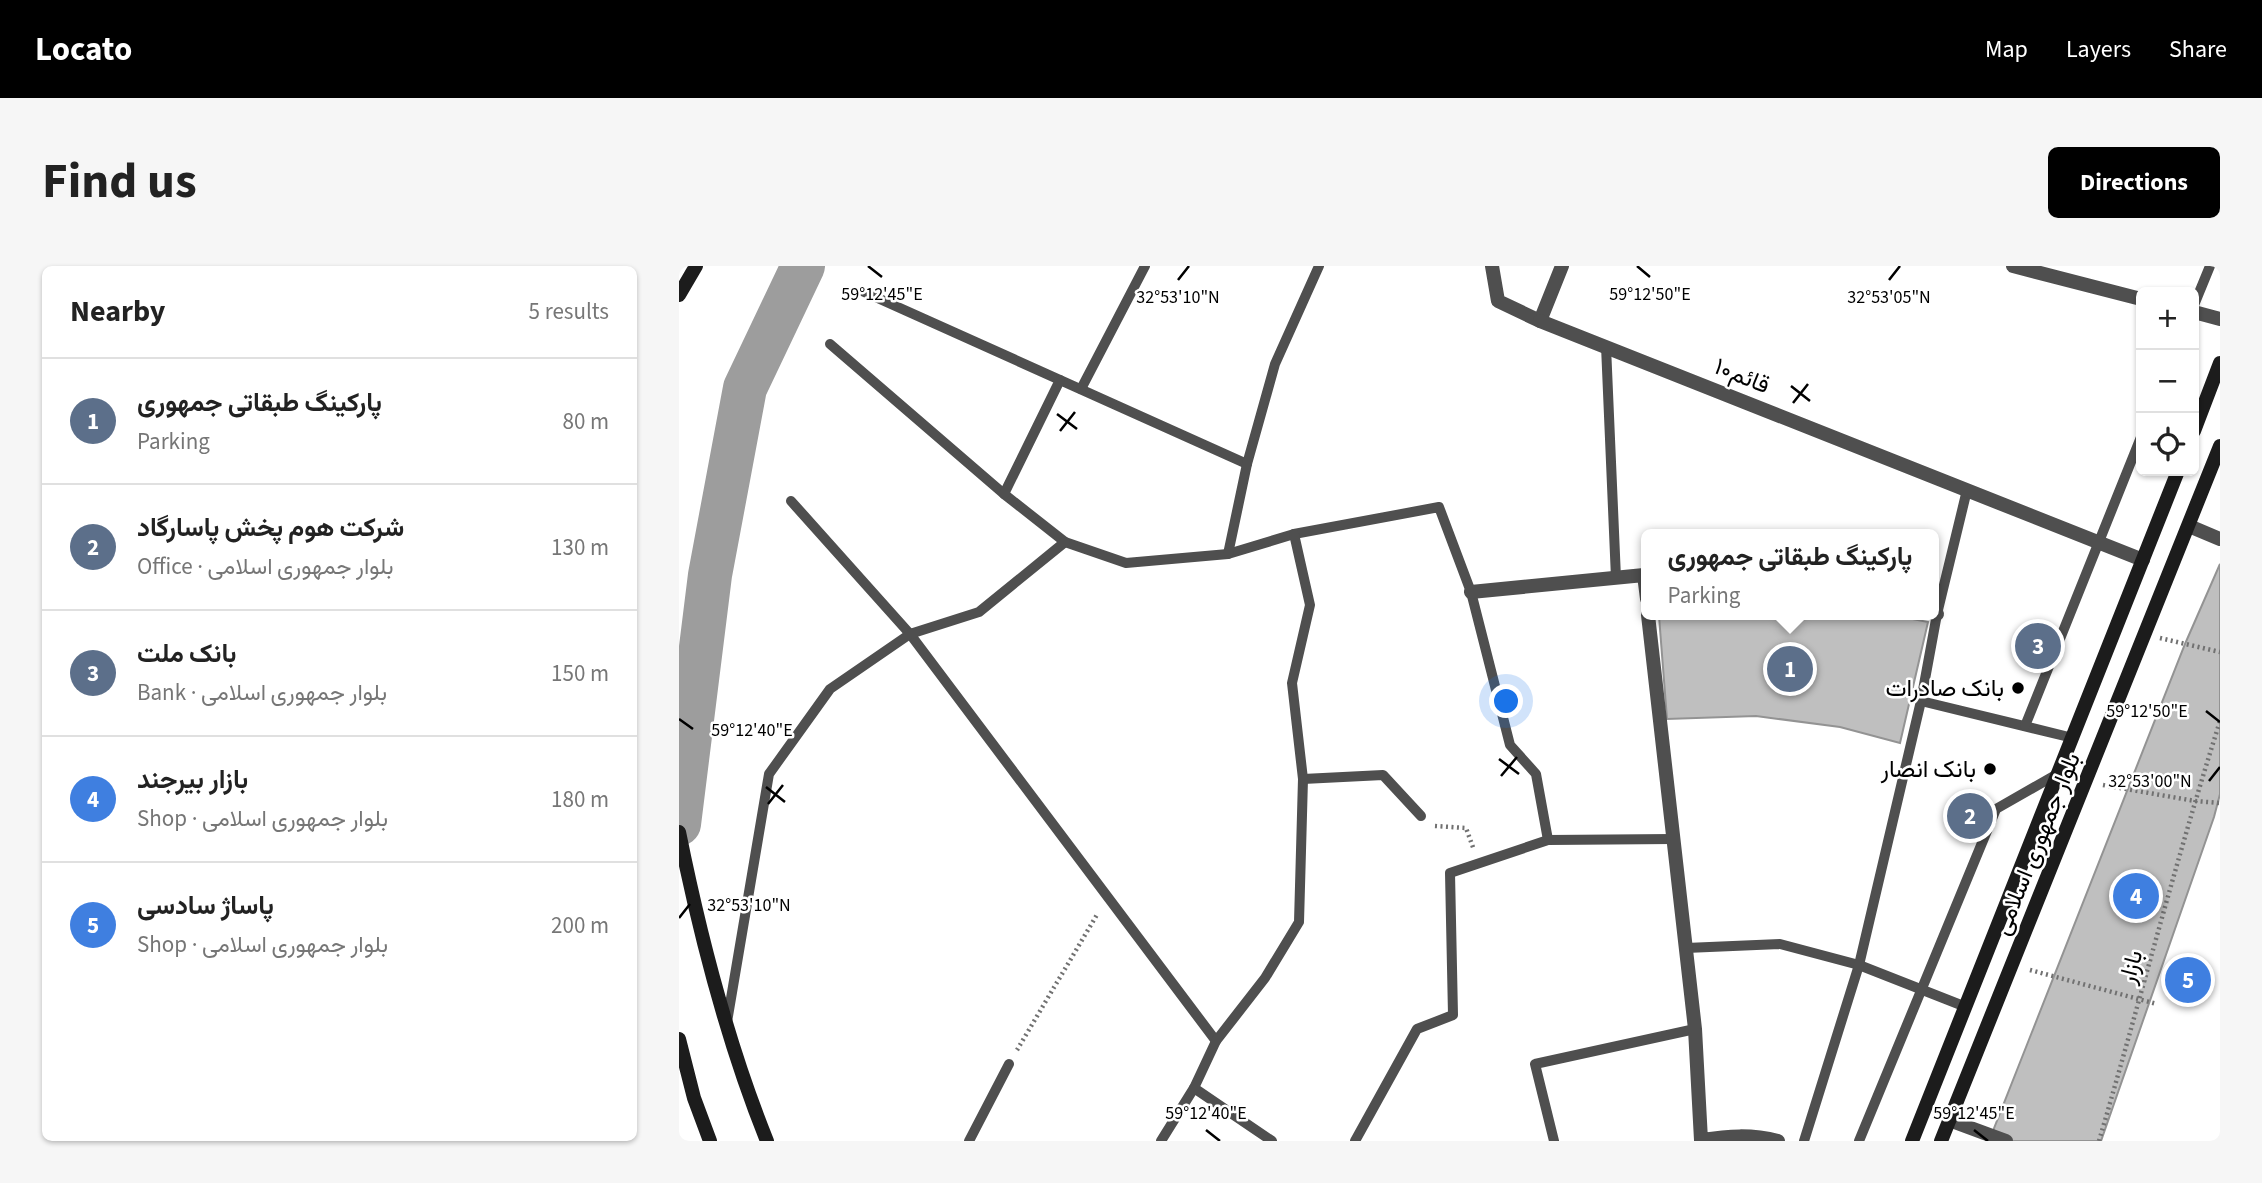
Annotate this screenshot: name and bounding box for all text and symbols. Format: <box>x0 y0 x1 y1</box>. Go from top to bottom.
text: Locato <box>35 26 132 73</box>
text: Map <box>1985 32 2028 67</box>
text: Layers <box>2066 32 2131 67</box>
text: Share <box>2169 32 2227 67</box>
text: Find us <box>42 147 197 217</box>
button: Directions <box>2048 147 2220 218</box>
text: 59°12'45"E <box>841 282 923 307</box>
text: 59°12'50"E <box>1609 282 1691 307</box>
text: 32°53'10"N <box>1136 285 1220 310</box>
text: 32°53'05"N <box>1847 285 1931 310</box>
map controls <box>2136 287 2199 476</box>
button: + <box>2136 287 2199 350</box>
text: Nearby <box>70 290 165 333</box>
text: 5 results <box>529 295 609 328</box>
street label: قائم۱۰ <box>1709 349 1775 403</box>
button: − <box>2136 350 2199 413</box>
text: پارکینگ طبقاتی جمهوری <box>137 384 382 421</box>
text: 1 <box>87 405 99 438</box>
text: 80 m <box>562 405 609 438</box>
button: locate <box>2136 413 2199 476</box>
text: Parking <box>137 425 210 458</box>
text: شرکت هوم پخش پاسارگاد <box>137 509 404 546</box>
popup <box>1641 529 1939 620</box>
text: 2 <box>87 531 99 564</box>
text: 130 m <box>551 531 609 564</box>
text: پارکینگ طبقاتی جمهوری <box>1668 538 1912 575</box>
text: Office · بلوار جمهوری اسلامی <box>137 550 394 583</box>
text: Parking <box>1668 579 1740 612</box>
pin: 3 <box>2015 620 2061 672</box>
text: بانک ملت <box>137 635 236 672</box>
pin: 1 <box>1767 643 1813 695</box>
text: 3 <box>87 657 99 690</box>
text: 150 m <box>551 657 609 690</box>
place label: بانک صادرات <box>1885 671 2004 706</box>
text: Bank · بلوار جمهوری اسلامی <box>137 676 387 709</box>
marker: بانک صادرات <box>2010 680 2026 696</box>
your location <box>1489 684 1523 718</box>
text: 59°12'50"E <box>2106 699 2188 724</box>
text: 59°12'40"E <box>711 718 793 743</box>
street label: بلوار جمهوری اسلامی <box>1984 747 2090 941</box>
place label: بانک انصار <box>1880 752 1976 787</box>
text: بازار بیرجند <box>137 761 248 798</box>
marker: بانک انصار <box>1982 761 1998 777</box>
text: 32°53'00"N <box>2108 769 2192 794</box>
text: 4 <box>87 783 99 816</box>
text: 180 m <box>551 783 609 816</box>
pin: 2 <box>1947 790 1993 842</box>
text: Shop · بلوار جمهوری اسلامی <box>137 802 388 835</box>
pin: 4 <box>2113 870 2159 922</box>
text: پاساژ سادسی <box>137 887 274 924</box>
text: 32°53'10"N <box>707 893 791 918</box>
text: 5 <box>87 909 99 942</box>
text: 200 m <box>551 909 609 942</box>
text: Shop · بلوار جمهوری اسلامی <box>137 928 388 961</box>
street label: بازار <box>2109 946 2152 989</box>
pin: 5 <box>2165 954 2211 1006</box>
text: 59°12'40"E <box>1165 1101 1247 1126</box>
text: 59°12'45"E <box>1933 1101 2015 1126</box>

